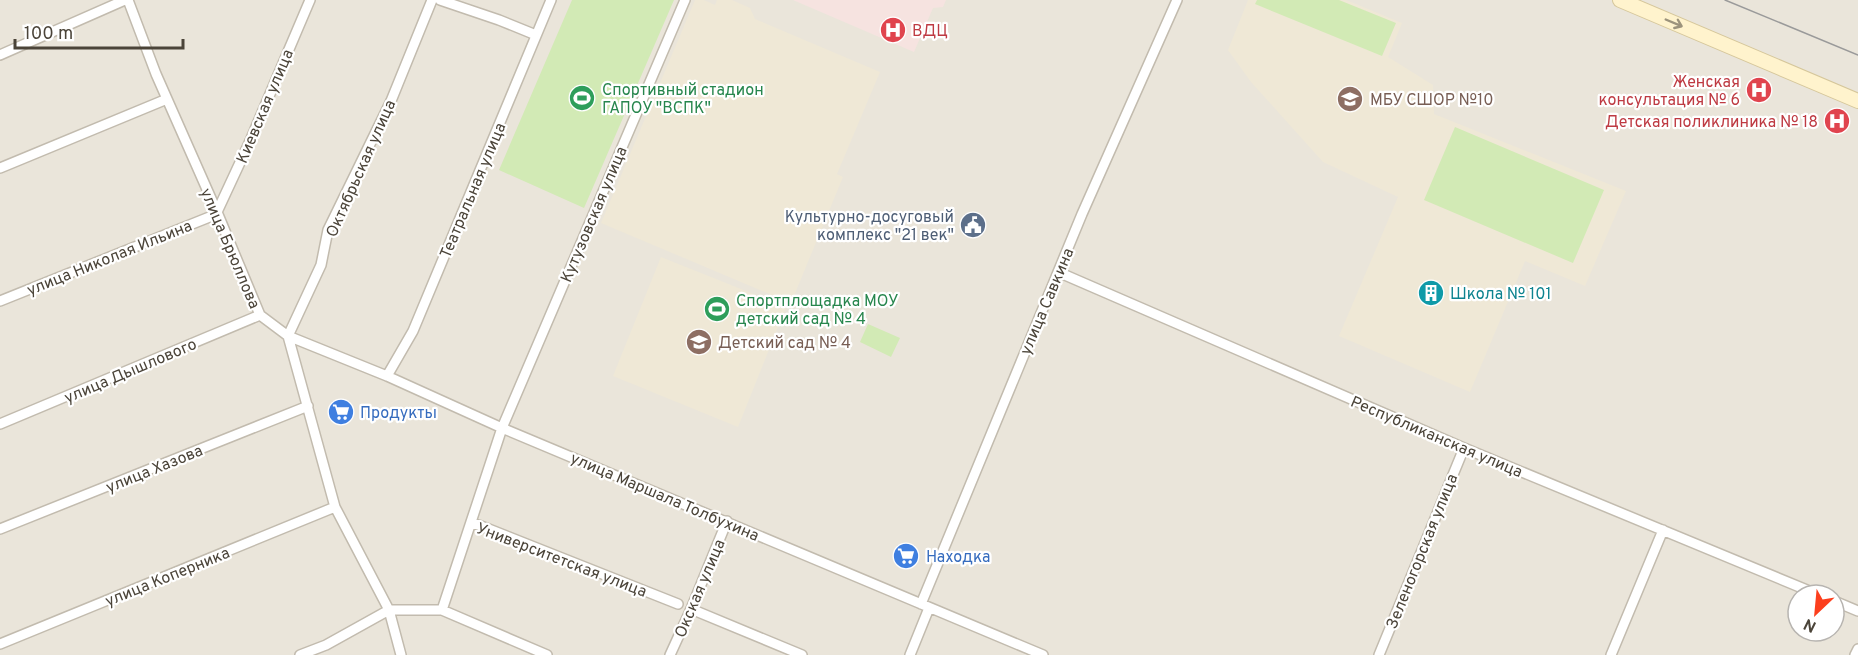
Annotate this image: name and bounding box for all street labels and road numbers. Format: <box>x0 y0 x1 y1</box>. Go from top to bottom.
street label: Киевская улица <box>233 47 299 167</box>
street label: Октябрьская улица <box>323 97 401 241</box>
street label: Театральная улица <box>436 120 511 262</box>
street label: Кутузовская улица <box>557 144 633 286</box>
street label: улица Брюллова <box>195 185 264 312</box>
street label: улица Николая Ильина <box>24 217 195 301</box>
street label: улица Савкина <box>1016 245 1079 358</box>
street label: улица Дышлового <box>62 335 200 409</box>
street label: Республиканская улица <box>1347 393 1525 483</box>
street label: улица Хазова <box>103 441 206 498</box>
street label: улица Маршала Толбухина <box>567 449 762 547</box>
street label: Зеленогорская улица <box>1383 471 1463 632</box>
street label: Университетская улица <box>473 519 649 603</box>
street label: Окская улица <box>671 536 731 641</box>
street label: улица Коперника <box>102 544 233 612</box>

